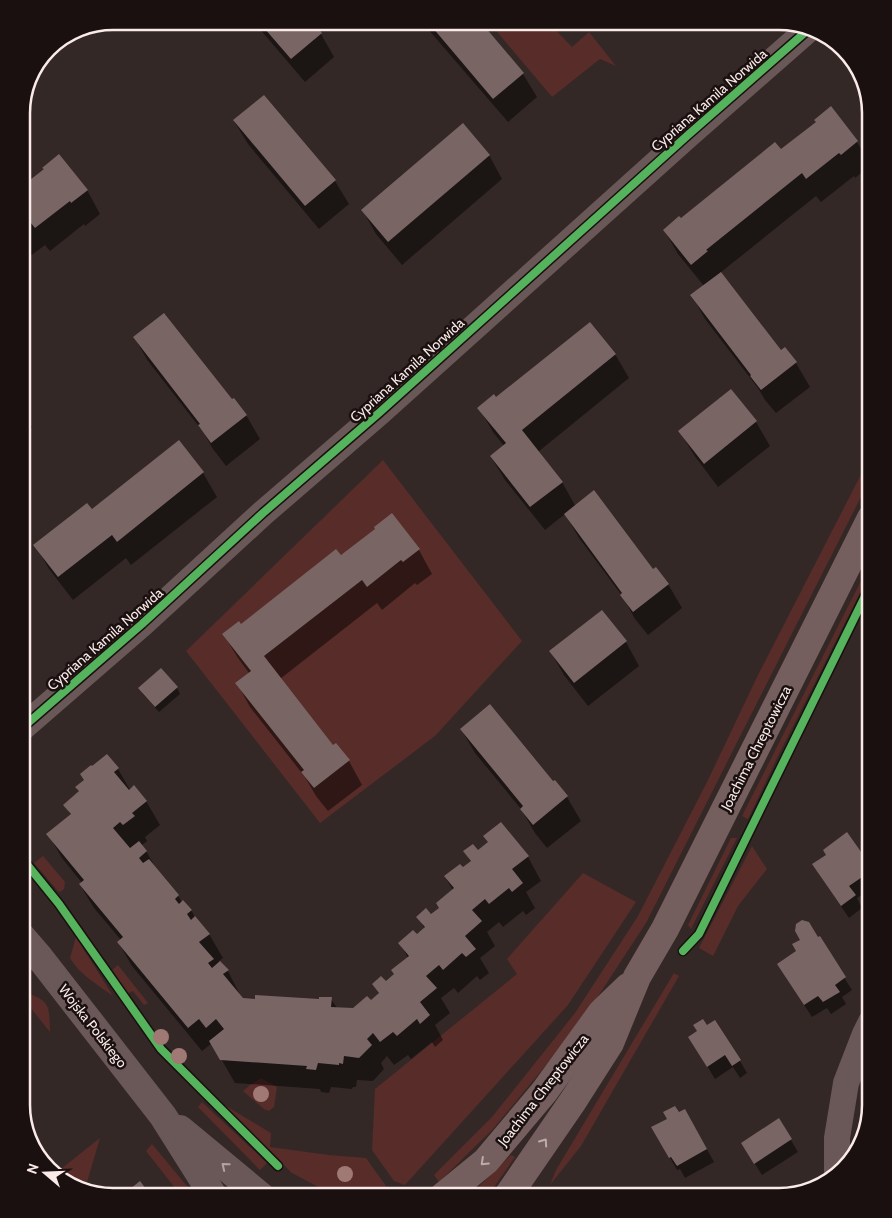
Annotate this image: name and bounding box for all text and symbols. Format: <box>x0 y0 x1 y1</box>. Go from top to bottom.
street label: Cypriana Kamila Norwida <box>647 45 771 155</box>
street label: Cypriana Kamila Norwida <box>346 314 468 426</box>
street label: Cypriana Kamila Norwida <box>43 584 167 694</box>
street label: Joachima Chreptowicza <box>716 683 795 814</box>
street label: Wojska Polskiego <box>55 981 131 1072</box>
street label: Joachima Chreptowicza <box>493 1030 593 1150</box>
one-way arrow <box>538 1138 547 1148</box>
north arrow <box>20 1148 70 1198</box>
one-way arrow <box>480 1156 489 1165</box>
text: N <box>23 1161 43 1176</box>
one-way arrow <box>222 1163 231 1171</box>

